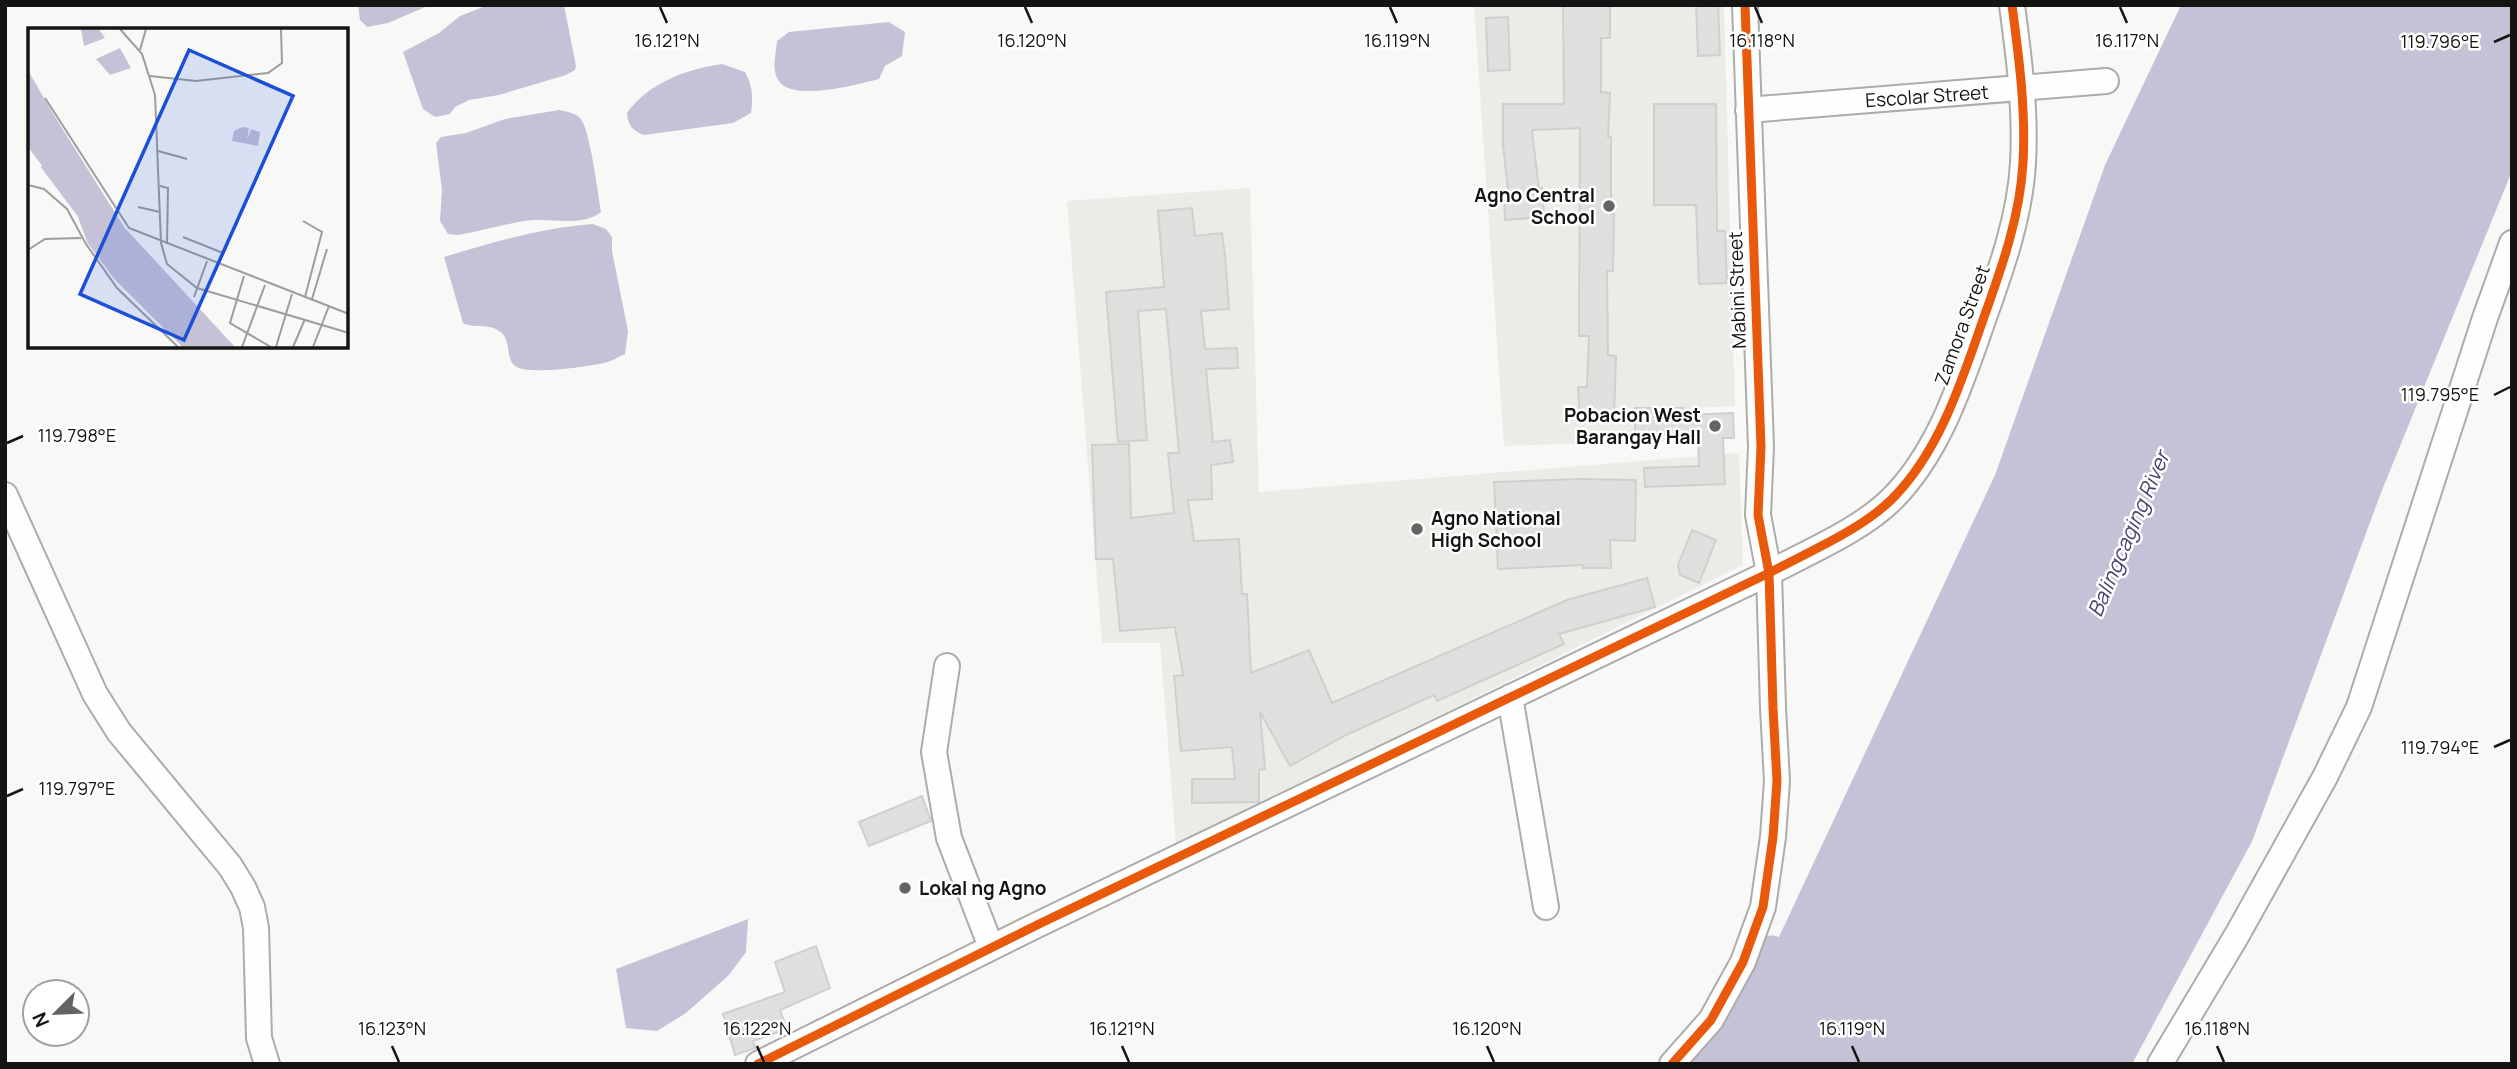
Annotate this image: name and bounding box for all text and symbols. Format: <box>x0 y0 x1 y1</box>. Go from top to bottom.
inset map <box>28 28 348 348</box>
text: 16.121°N <box>634 28 700 52</box>
text: 16.120°N <box>997 28 1067 52</box>
text: 16.119°N <box>1364 28 1430 52</box>
text: 16.118°N <box>1729 28 1795 52</box>
text: 16.117°N <box>2095 28 2159 52</box>
text: 119.796°E <box>2400 29 2480 53</box>
street label: Escolar Street <box>1864 79 1990 113</box>
place label: Agno Central School <box>1474 182 1595 230</box>
marker: Agno Central School <box>1601 198 1617 214</box>
street label: Mabini Street <box>1722 231 1752 349</box>
street label: Zamora Street <box>1928 261 1996 389</box>
text: 119.795°E <box>2401 382 2479 406</box>
place label: Pobacion West Barangay Hall <box>1564 402 1701 450</box>
marker: Pobacion West Barangay Hall <box>1707 418 1723 434</box>
text: 119.798°E <box>38 423 116 447</box>
water label: Balingcaging River <box>2081 444 2177 621</box>
place label: Agno National High School <box>1431 505 1561 553</box>
marker: Agno National High School <box>1409 521 1425 537</box>
text: 119.794°E <box>2401 735 2479 759</box>
text: 119.797°E <box>39 776 115 800</box>
place label: Lokal ng Agno <box>919 875 1046 901</box>
marker: Lokal ng Agno <box>897 880 913 896</box>
north arrow <box>21 978 91 1048</box>
text: N <box>26 1008 55 1031</box>
text: 16.123°N <box>358 1016 426 1040</box>
text: 16.122°N <box>723 1016 791 1040</box>
text: 16.121°N <box>1089 1016 1155 1040</box>
text: 16.120°N <box>1452 1016 1522 1040</box>
text: 16.119°N <box>1819 1016 1885 1040</box>
text: 16.118°N <box>2184 1016 2250 1040</box>

